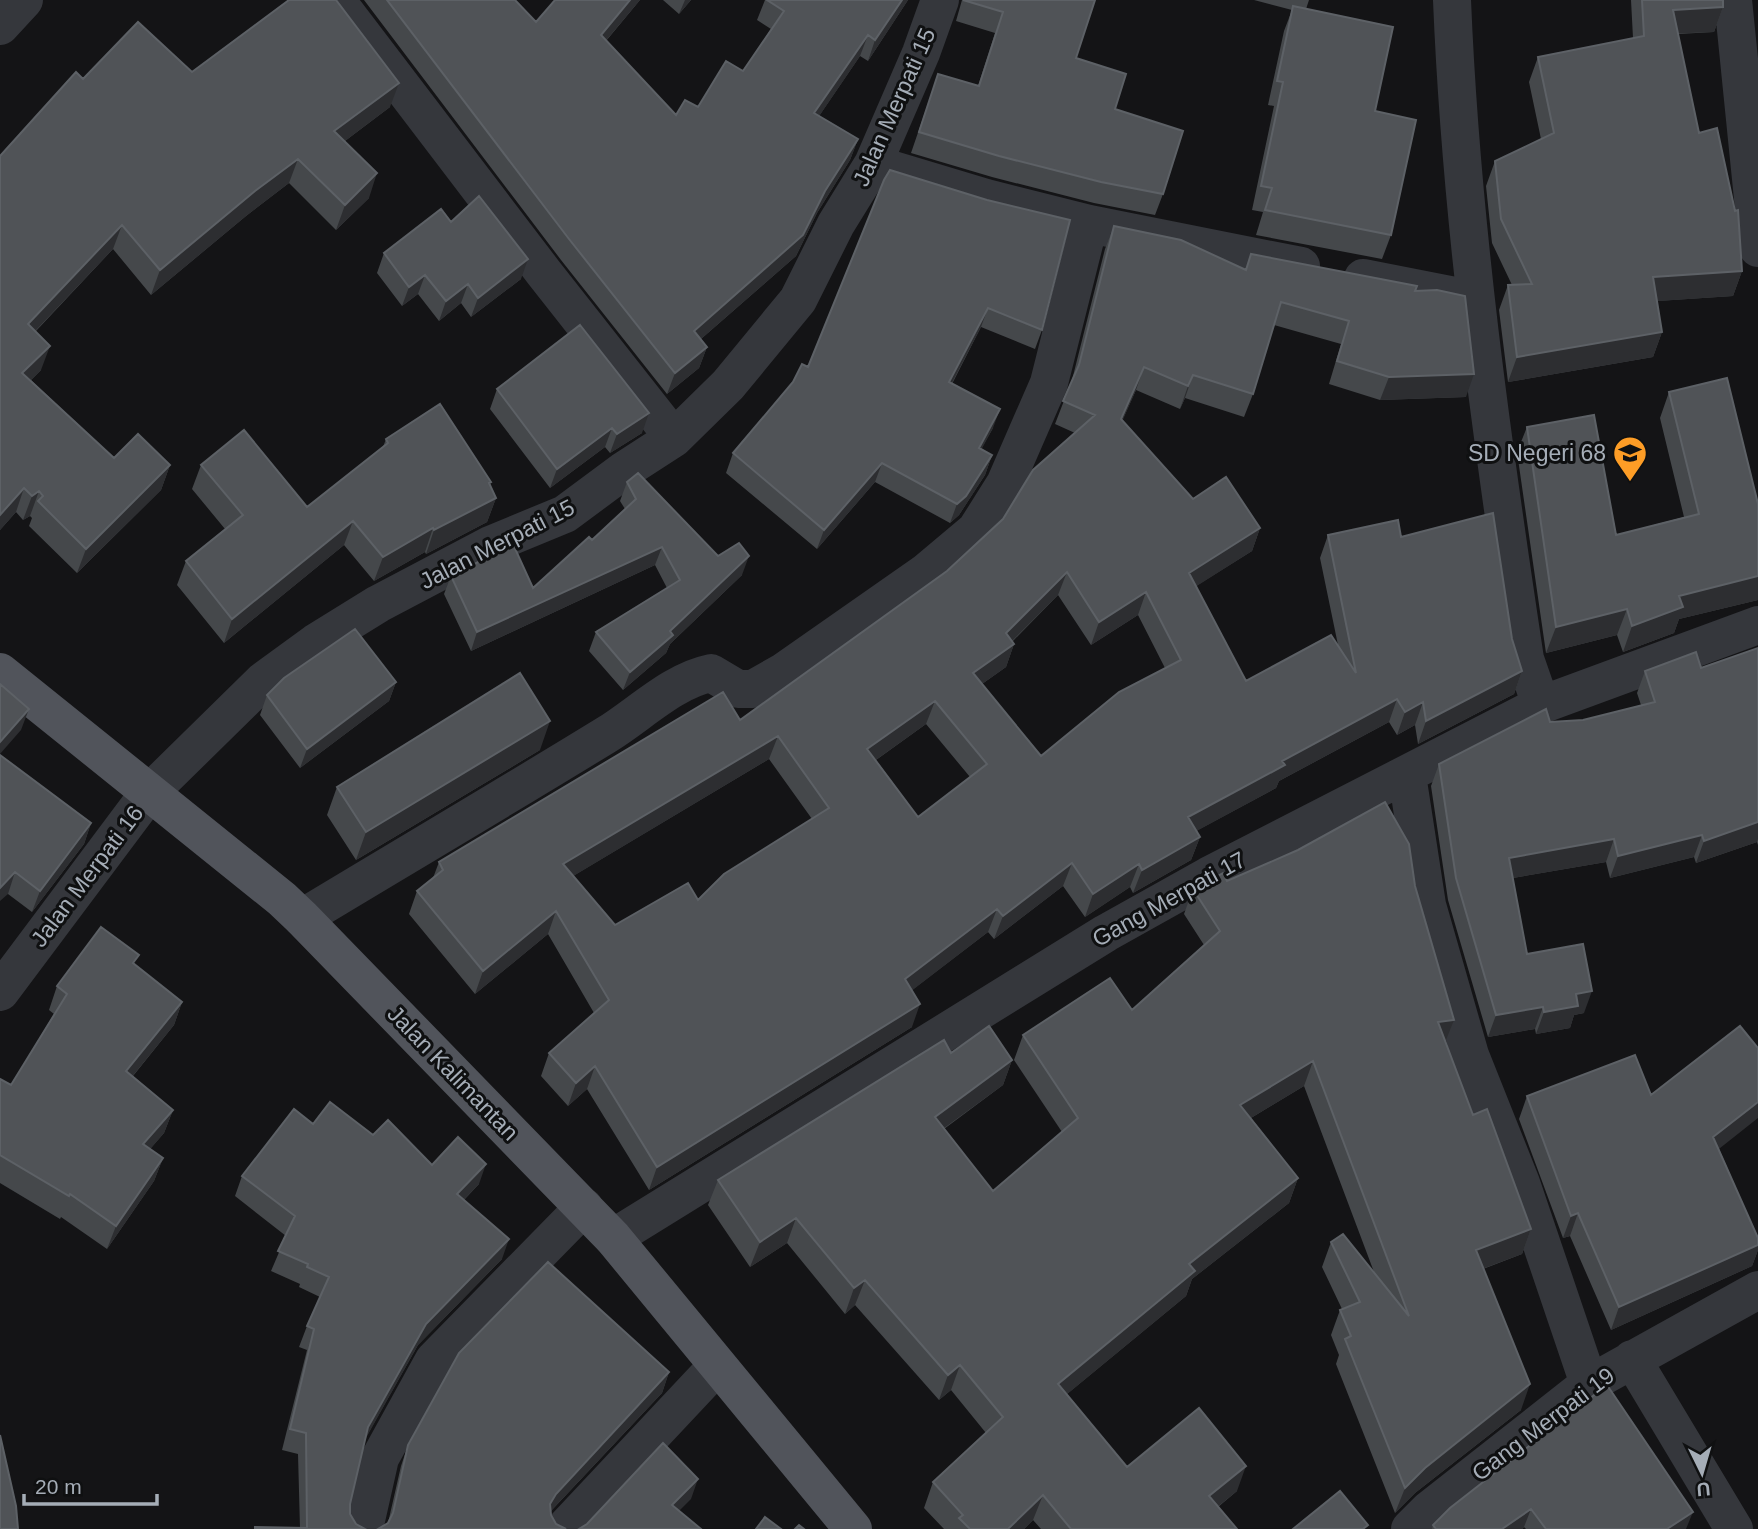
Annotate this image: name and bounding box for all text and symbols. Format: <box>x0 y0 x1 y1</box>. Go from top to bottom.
street label: Jalan Merpati 15 <box>848 24 940 190</box>
school or university icon: SD Negeri 68 <box>1611 434 1649 483</box>
place label: SD Negeri 68 <box>1468 440 1606 466</box>
street label: Jalan Merpati 15 <box>415 494 579 594</box>
street label: Jalan Merpati 16 <box>25 800 149 952</box>
street label: Gang Merpati 17 <box>1088 846 1250 952</box>
street label: Jalan Kalimantan <box>382 1001 524 1145</box>
street label: Gang Merpati 19 <box>1467 1362 1619 1486</box>
north arrow <box>1667 1438 1737 1508</box>
scale bar <box>24 1462 158 1506</box>
text: 20 m <box>35 1475 82 1498</box>
text: U <box>1696 1478 1711 1500</box>

